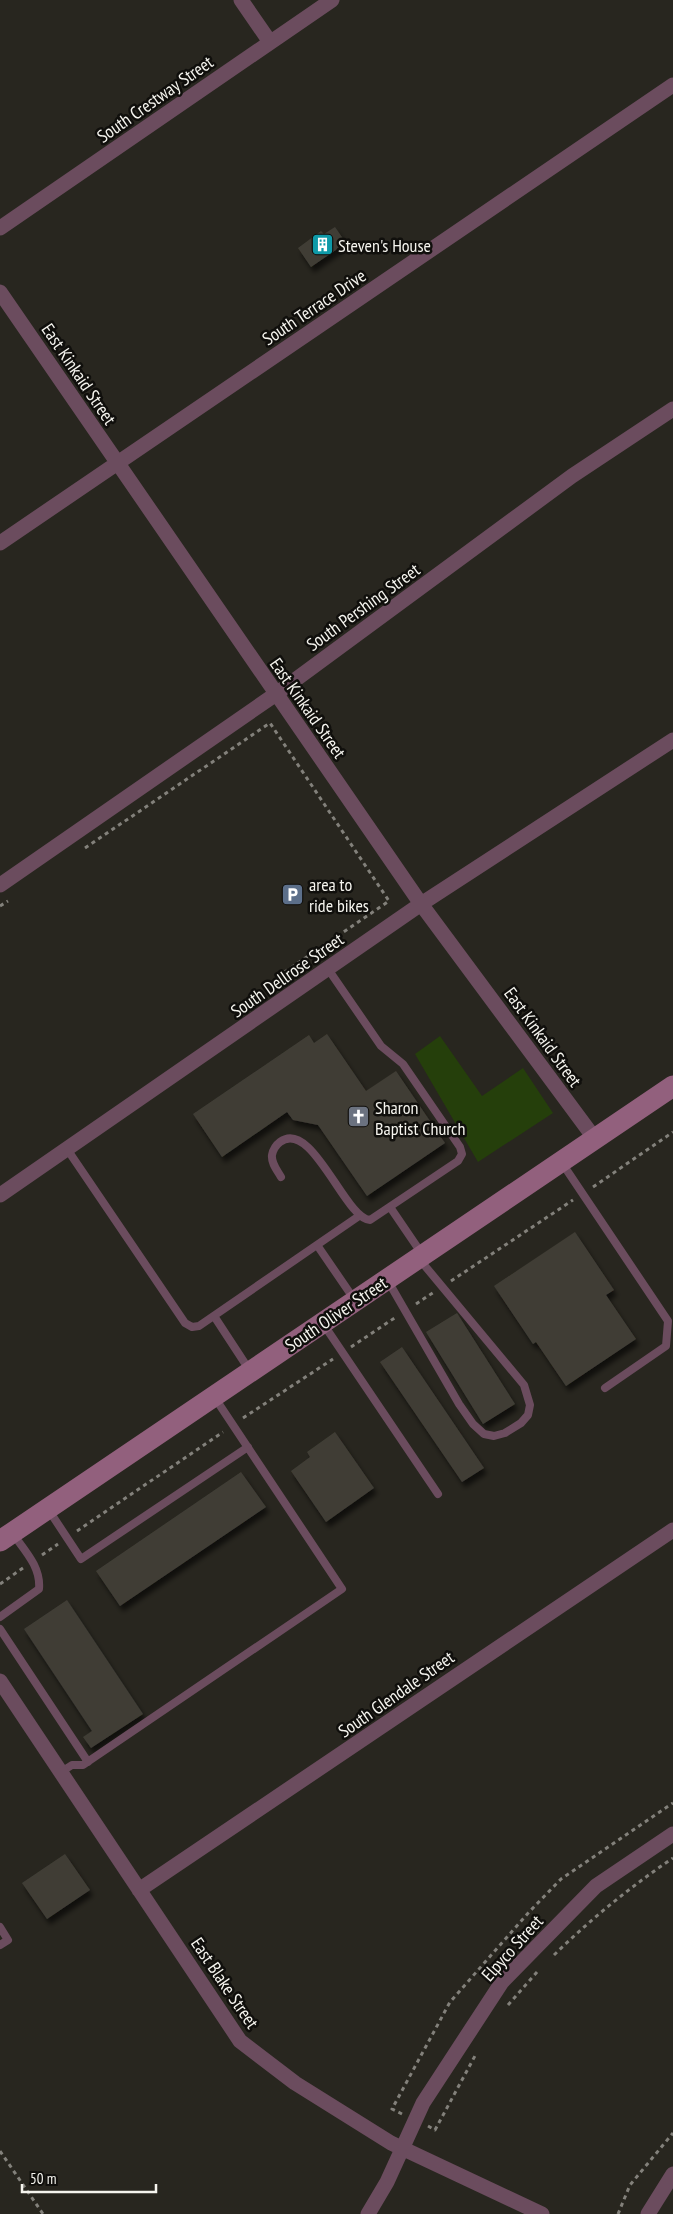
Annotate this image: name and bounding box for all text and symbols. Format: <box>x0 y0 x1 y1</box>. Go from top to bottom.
street label: South Crestway Street <box>92 50 218 148</box>
building icon: Steven's House <box>310 233 334 257</box>
place label: Steven's House <box>338 234 431 257</box>
street label: South Terrace Drive <box>258 264 370 350</box>
street label: East Kinkaid Street <box>37 319 121 429</box>
street label: South Pershing Street <box>302 558 424 656</box>
street label: East Kinkaid Street <box>265 653 351 763</box>
place label: area to ride bikes <box>309 873 369 917</box>
parking icon: area to ride bikes <box>281 882 305 906</box>
street label: South Dellrose Street <box>226 928 348 1022</box>
street label: East Kinkaid Street <box>499 983 587 1091</box>
place label: Sharon Baptist Church <box>375 1096 465 1140</box>
church icon: Sharon Baptist Church <box>347 1105 371 1129</box>
street label: South Oliver Street <box>280 1271 392 1357</box>
street label: South Glendale Street <box>334 1646 458 1742</box>
street label: Elpyco Street <box>476 1910 548 1986</box>
street label: East Blake Street <box>186 1933 264 2033</box>
scale bar <box>22 2162 156 2194</box>
text: 50 m <box>30 2169 56 2188</box>

